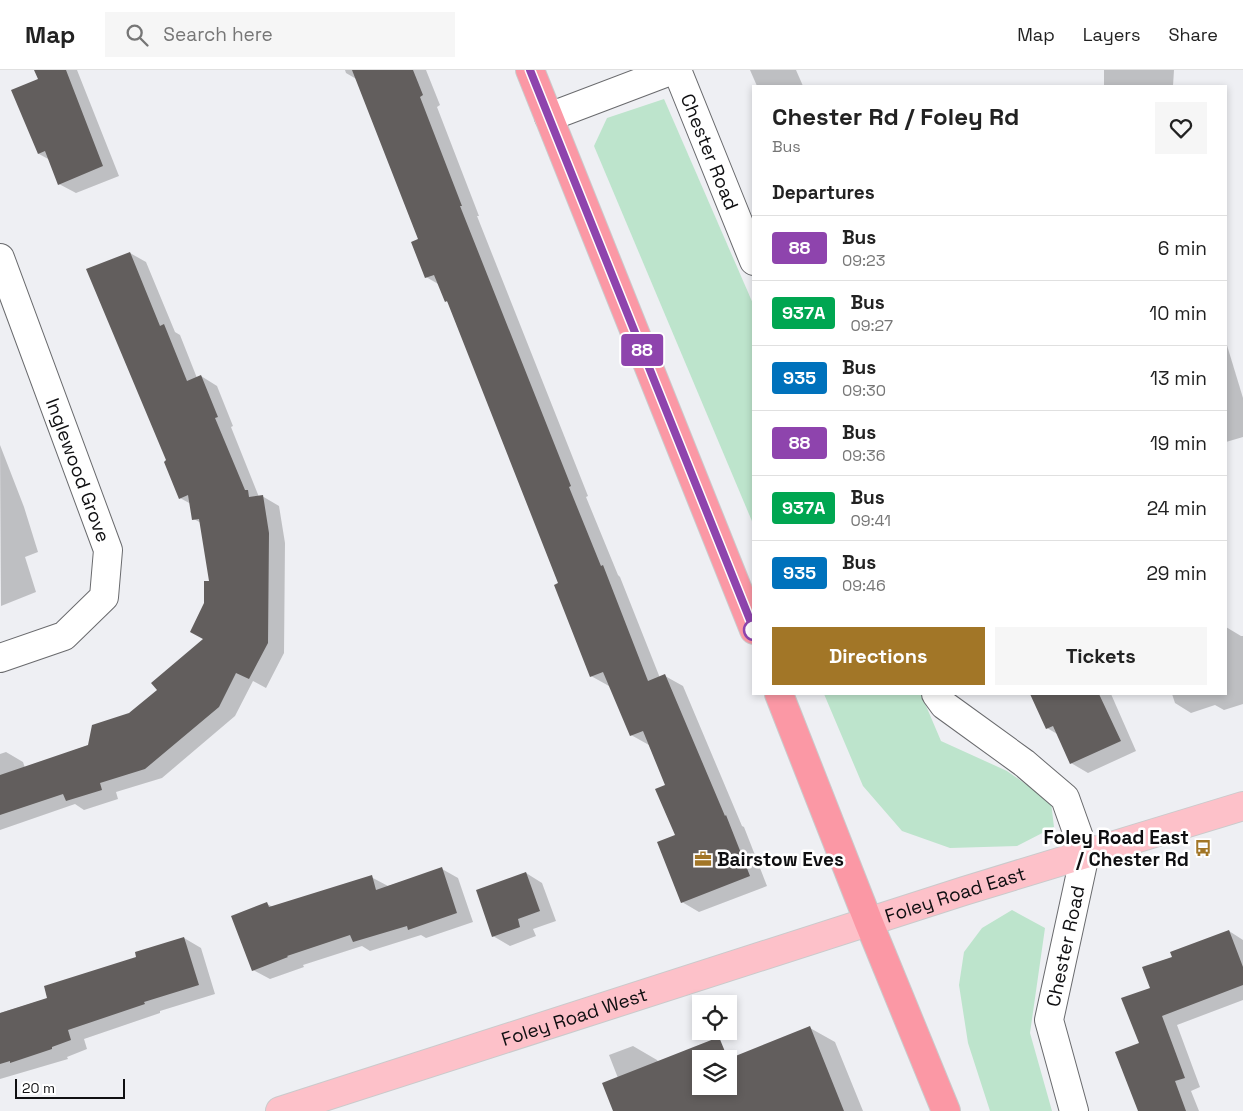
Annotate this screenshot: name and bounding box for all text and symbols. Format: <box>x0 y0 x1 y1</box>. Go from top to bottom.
search box <box>105 12 455 57</box>
text: Map <box>25 19 75 50</box>
icon: search <box>123 21 151 49</box>
text: Search here <box>163 22 273 47</box>
text: Map <box>1017 23 1055 46</box>
text: Layers <box>1083 23 1140 46</box>
text: Share <box>1168 23 1218 46</box>
street label: Chester Road <box>675 90 744 214</box>
text: Chester Rd / Foley Rd <box>772 101 1019 132</box>
button: heart <box>1155 102 1207 154</box>
text: Bus <box>772 136 801 157</box>
text: Departures <box>772 180 875 205</box>
text: Bus <box>842 225 876 250</box>
text: 88 <box>789 236 810 259</box>
text: 6 min <box>1158 236 1207 261</box>
text: 09:23 <box>842 250 885 271</box>
text: Bus <box>850 290 885 315</box>
text: 937A <box>782 301 825 324</box>
text: 10 min <box>1149 301 1207 326</box>
text: 09:27 <box>850 315 893 336</box>
line badge: 88 <box>620 334 664 366</box>
text: 88 <box>631 338 653 361</box>
text: Bus <box>842 355 876 380</box>
text: 935 <box>783 366 816 389</box>
text: 13 min <box>1150 366 1207 391</box>
text: 09:30 <box>842 380 886 401</box>
street label: Inglewood Grove <box>40 395 116 546</box>
text: Bus <box>842 420 876 445</box>
text: 88 <box>789 431 810 454</box>
text: 19 min <box>1150 431 1207 456</box>
text: 09:36 <box>842 445 886 466</box>
text: Bus <box>850 485 885 510</box>
text: 937A <box>782 496 825 519</box>
text: 24 min <box>1147 496 1207 521</box>
text: 09:41 <box>850 510 891 531</box>
text: Bus <box>842 550 876 575</box>
text: 935 <box>783 561 816 584</box>
text: 29 min <box>1146 561 1207 586</box>
text: 09:46 <box>842 575 886 596</box>
unlabelled marker <box>743 619 765 641</box>
button: Directions <box>772 627 985 685</box>
button: Tickets <box>995 627 1207 685</box>
place label: Foley Road East / Chester Rd <box>1044 825 1189 872</box>
bus stop icon: Foley Road East / Chester Rd <box>1193 838 1213 858</box>
place label: Bairstow Eves <box>717 847 844 872</box>
office icon: Bairstow Eves <box>693 849 713 869</box>
street label: Foley Road East <box>882 861 1029 929</box>
street label: Chester Road <box>1040 883 1091 1009</box>
street label: Foley Road West <box>498 982 650 1052</box>
map controls <box>692 995 737 1095</box>
button: locate <box>692 995 737 1040</box>
button: layers <box>692 1050 737 1095</box>
scale bar <box>15 1076 125 1099</box>
text: 20 m <box>22 1079 55 1097</box>

